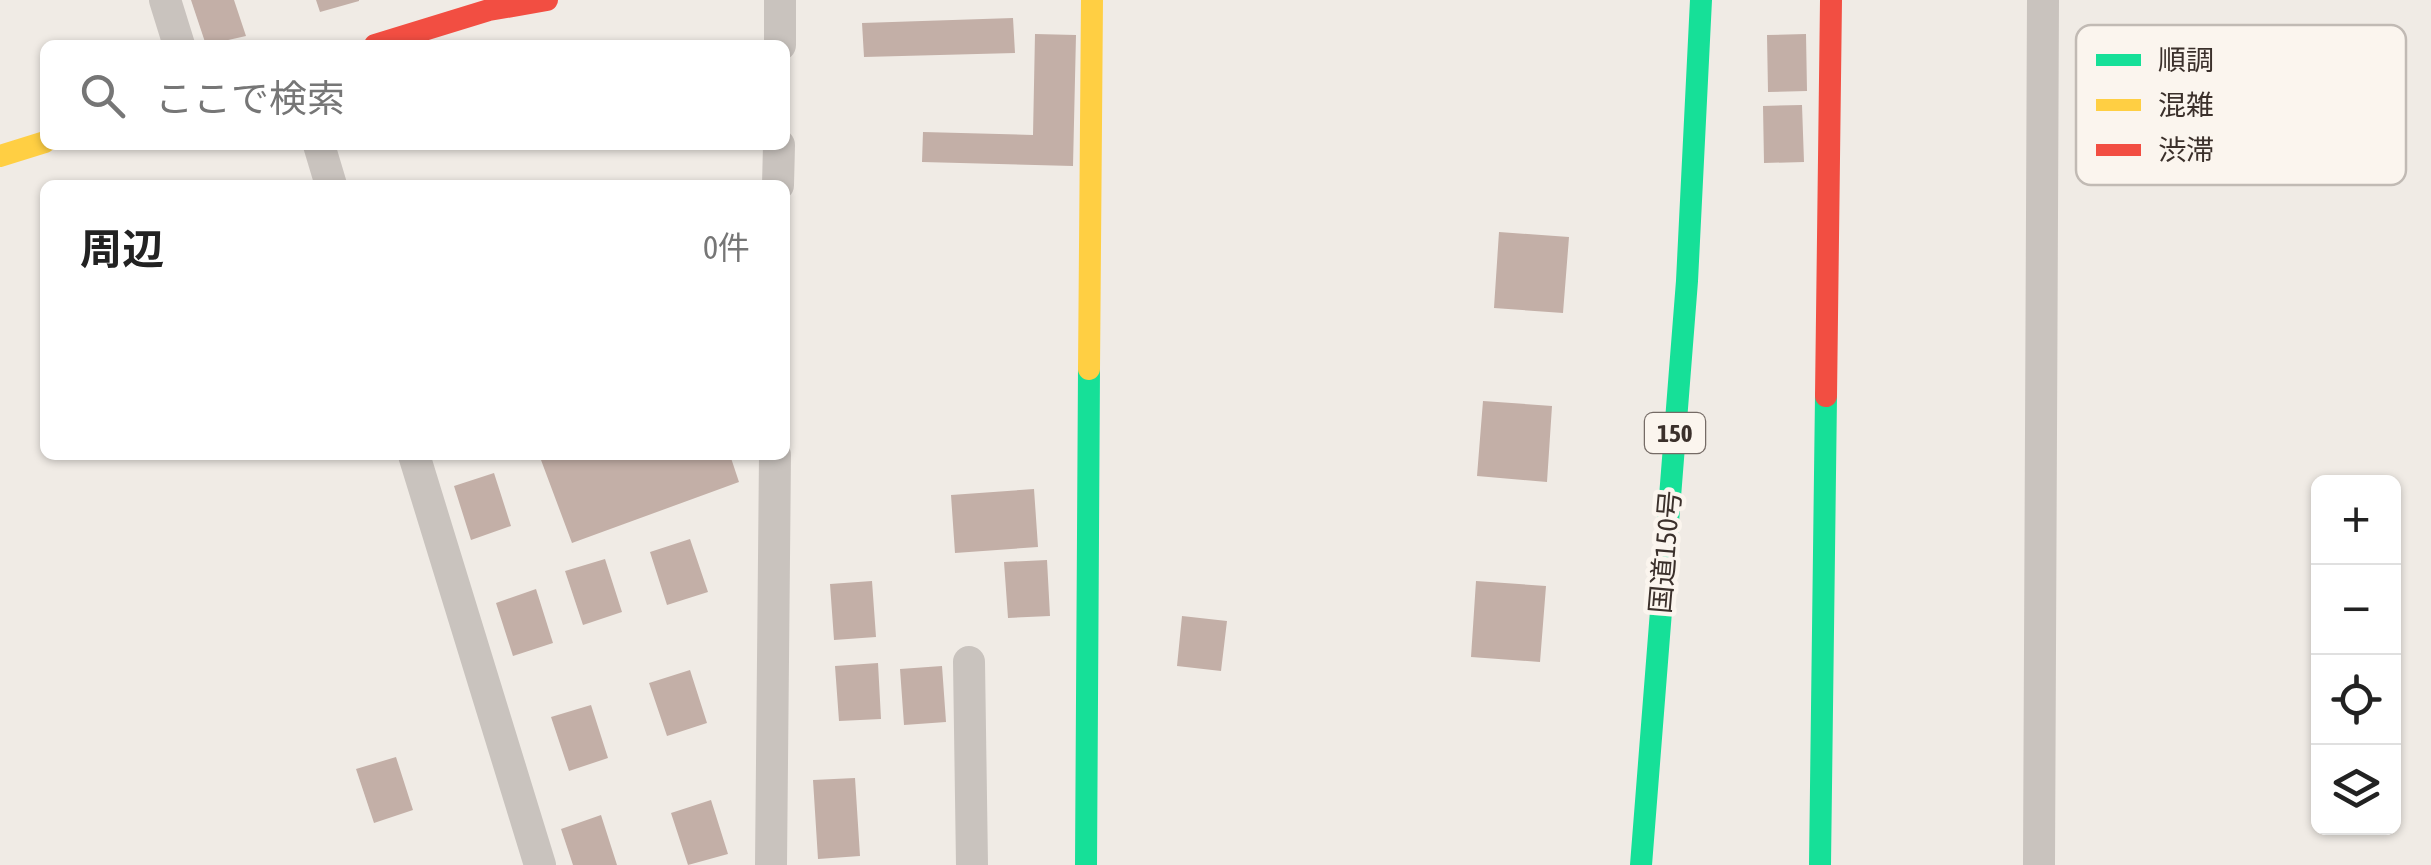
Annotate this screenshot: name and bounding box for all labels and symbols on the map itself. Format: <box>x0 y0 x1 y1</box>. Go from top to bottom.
legend <box>2076 25 2406 185</box>
text: 順調 <box>2158 44 2214 76</box>
text: 混雑 <box>2158 89 2214 121</box>
text: 渋滞 <box>2158 134 2214 166</box>
road number: 150 <box>1645 413 1705 453</box>
street label: 国道150号 <box>1644 489 1686 615</box>

